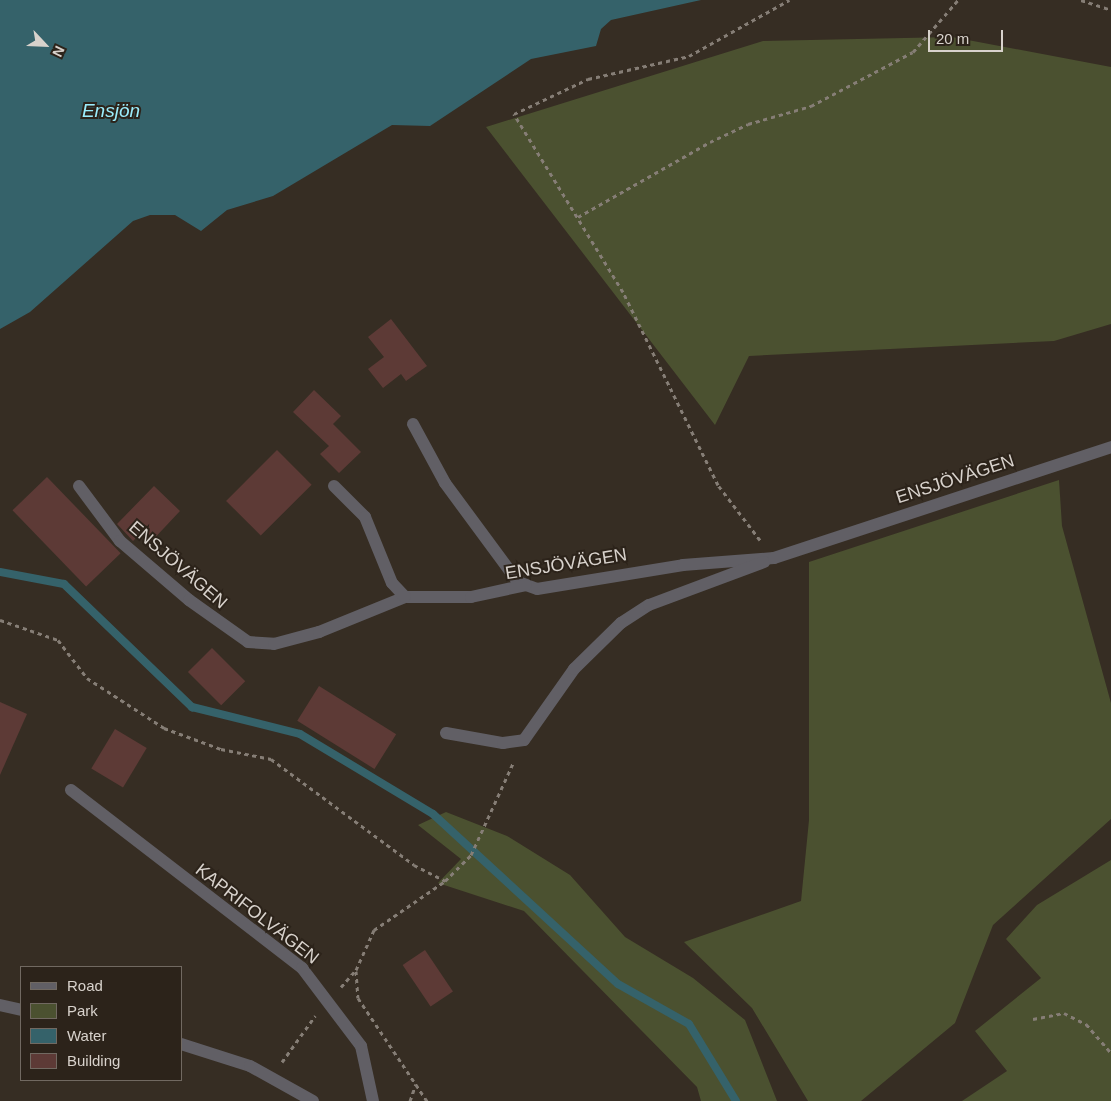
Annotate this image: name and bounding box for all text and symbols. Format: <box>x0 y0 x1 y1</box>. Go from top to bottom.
north arrow <box>20 20 70 70</box>
scale bar <box>931 20 1006 52</box>
text: 20 m <box>936 30 969 47</box>
text: N <box>49 43 68 59</box>
water label: Ensjön <box>82 100 140 122</box>
street label: ENSJÖVÄGEN <box>893 450 1017 508</box>
street label: ENSJÖVÄGEN <box>124 516 232 614</box>
street label: ENSJÖVÄGEN <box>504 544 628 584</box>
street label: KAPRIFOLVÄGEN <box>191 859 323 969</box>
legend <box>20 966 182 1081</box>
text: Road <box>67 977 103 994</box>
text: Park <box>67 1002 98 1019</box>
text: Water <box>67 1027 106 1044</box>
text: Building <box>67 1052 120 1069</box>

